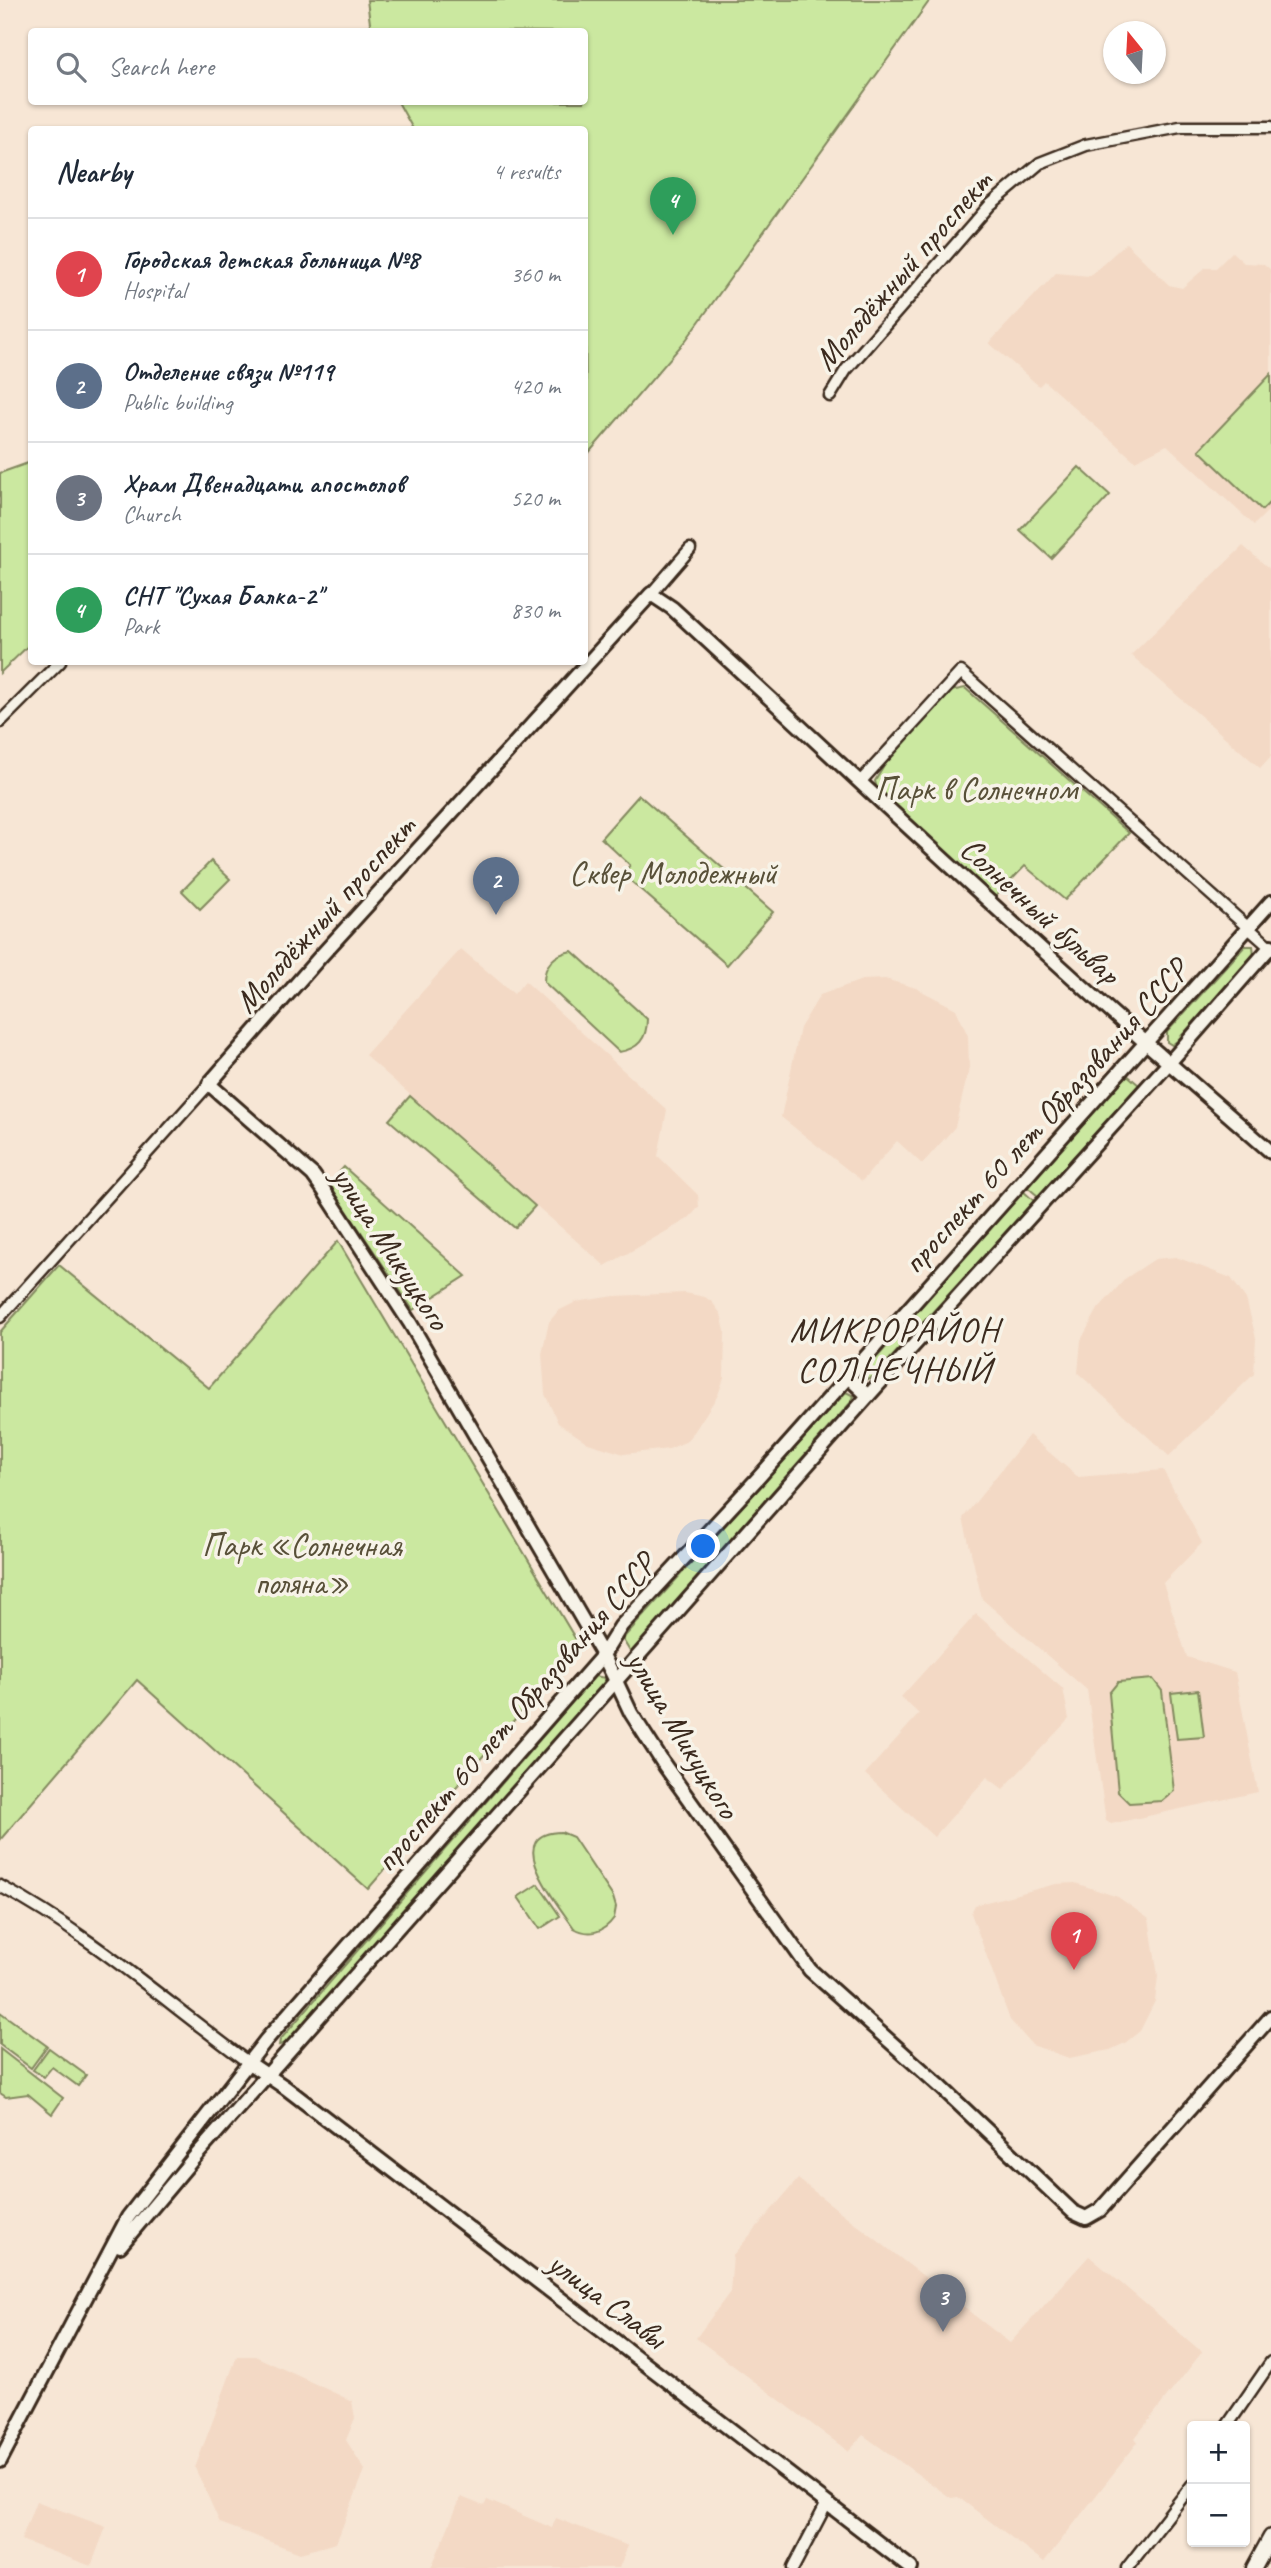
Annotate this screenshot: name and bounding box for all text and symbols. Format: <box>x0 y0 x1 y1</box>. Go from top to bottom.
north arrow <box>1103 21 1166 84</box>
search box <box>28 28 588 105</box>
icon: search <box>52 48 90 86</box>
text: Search here <box>108 50 214 83</box>
text: Nearby <box>56 153 132 191</box>
text: 4 results <box>493 157 560 186</box>
street label: Молодёжный проспект <box>804 159 1002 379</box>
pin: 4 <box>650 177 696 235</box>
text: Городская детская больница №8 <box>123 243 419 276</box>
text: 1 <box>74 260 84 289</box>
text: 360 m <box>511 260 560 289</box>
text: Hospital <box>123 276 186 305</box>
text: Отделение связи №119 <box>123 355 333 388</box>
text: 2 <box>74 372 84 401</box>
text: 420 m <box>511 372 560 401</box>
text: Public building <box>123 388 232 417</box>
text: Храм Двенадцати апостолов <box>123 467 404 500</box>
text: 3 <box>74 484 84 513</box>
text: 520 m <box>511 484 560 513</box>
text: Church <box>123 500 181 529</box>
text: СНТ "Сухая Балка-2" <box>123 579 322 612</box>
text: 4 <box>74 596 84 625</box>
text: 830 m <box>511 596 560 625</box>
text: Park <box>123 612 159 641</box>
park label: Парк в Солнечном <box>875 768 1080 810</box>
street label: Молодёжный проспект <box>225 805 426 1022</box>
street label: Солнечный бульвар <box>951 828 1131 995</box>
park label: Сквер Молодежный <box>569 852 779 894</box>
pin: 2 <box>473 857 519 915</box>
street label: проспект 60 лет Образования СССР <box>892 948 1200 1283</box>
street label: улица Микуцкого <box>321 1156 461 1340</box>
district label: МИКРОРАЙОН СОЛНЕЧНЫЙ <box>790 1307 1003 1392</box>
park label: Парк «Солнечная поляна» <box>202 1524 403 1604</box>
your location <box>686 1529 720 1563</box>
street label: проспект 60 лет Образования СССР <box>365 1541 668 1881</box>
street label: улица Микуцкого <box>616 1641 751 1828</box>
pin: 1 <box>1051 1912 1097 1970</box>
street label: улица Славы <box>538 2240 677 2360</box>
pin: 3 <box>920 2274 966 2332</box>
map controls <box>1187 2421 1250 2547</box>
button: + <box>1187 2421 1250 2484</box>
button: − <box>1187 2484 1250 2547</box>

